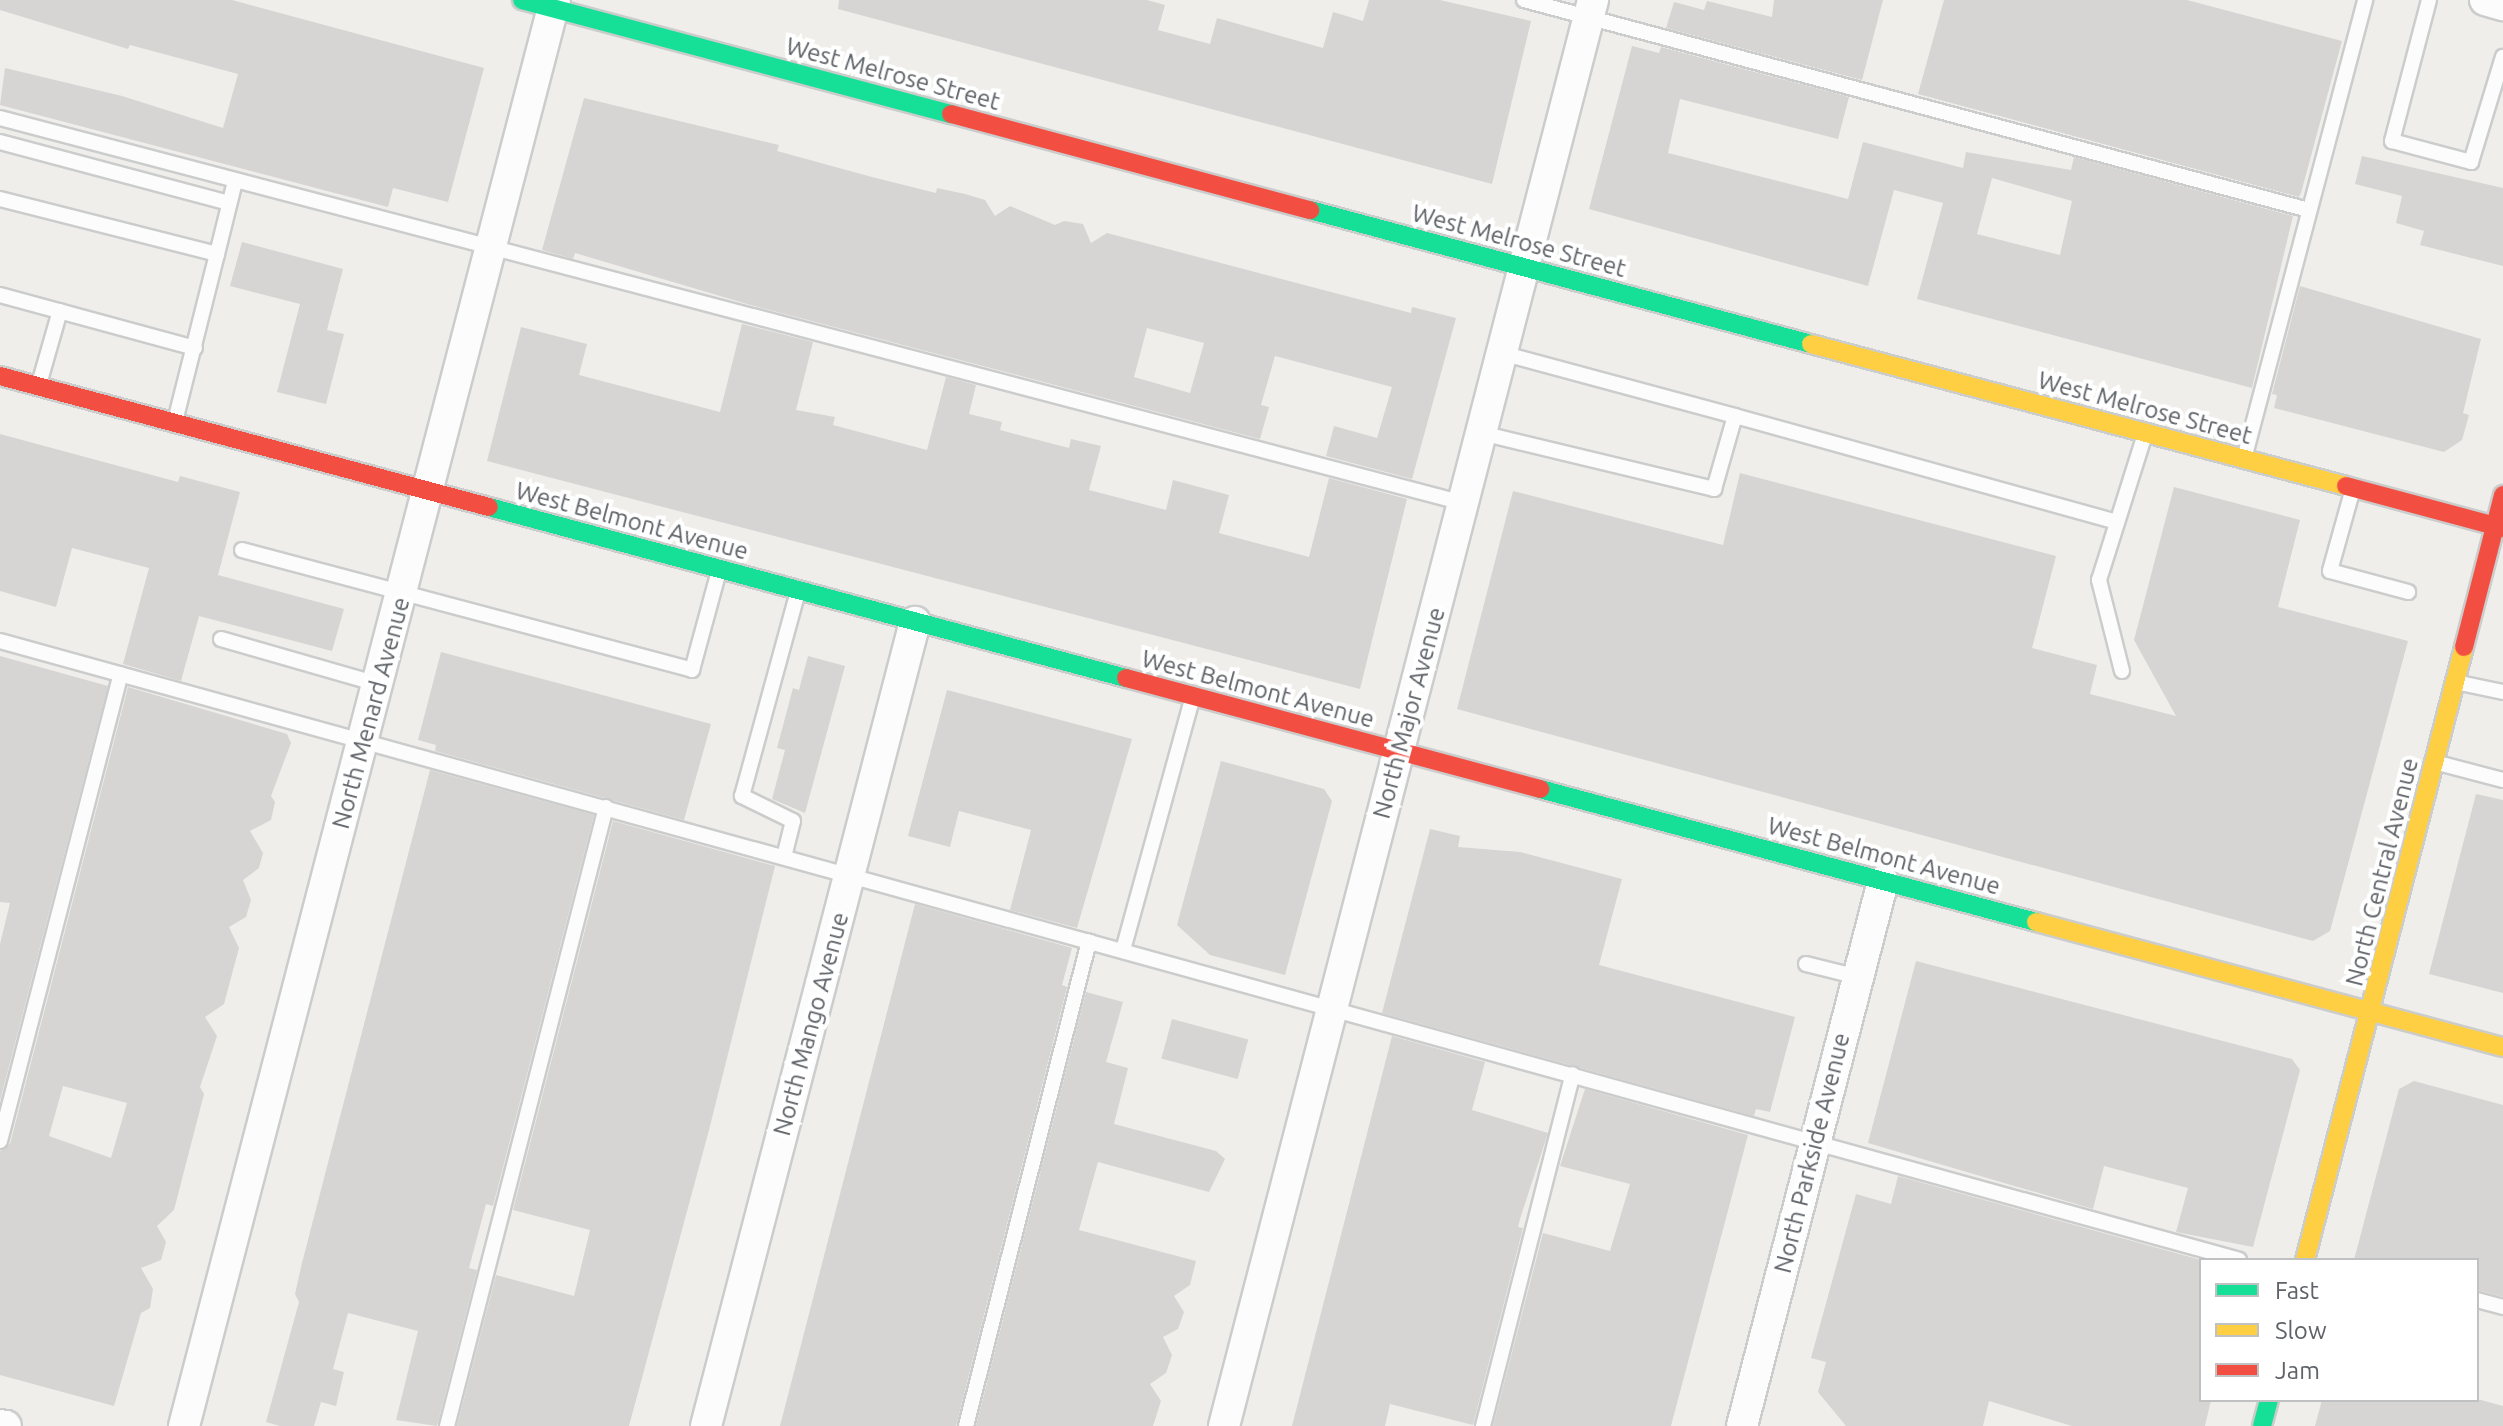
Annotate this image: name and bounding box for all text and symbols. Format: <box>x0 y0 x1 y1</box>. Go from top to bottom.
street label: West Melrose Street <box>783 32 1003 116</box>
street label: West Melrose Street <box>1409 199 1629 283</box>
street label: West Melrose Street <box>2035 366 2255 450</box>
street label: West Belmont Avenue <box>513 476 751 566</box>
street label: North Menard Avenue <box>326 594 416 832</box>
street label: North Major Avenue <box>1367 604 1451 822</box>
street label: West Belmont Avenue <box>1139 644 1377 734</box>
street label: North Central Avenue <box>2340 755 2424 989</box>
street label: West Belmont Avenue <box>1765 811 2003 901</box>
street label: North Mango Avenue <box>767 909 855 1139</box>
street label: North Parkside Avenue <box>1768 1030 1856 1276</box>
legend <box>2199 1258 2479 1402</box>
text: Fast <box>2275 1277 2319 1304</box>
text: Slow <box>2275 1317 2327 1344</box>
text: Jam <box>2275 1357 2320 1384</box>

